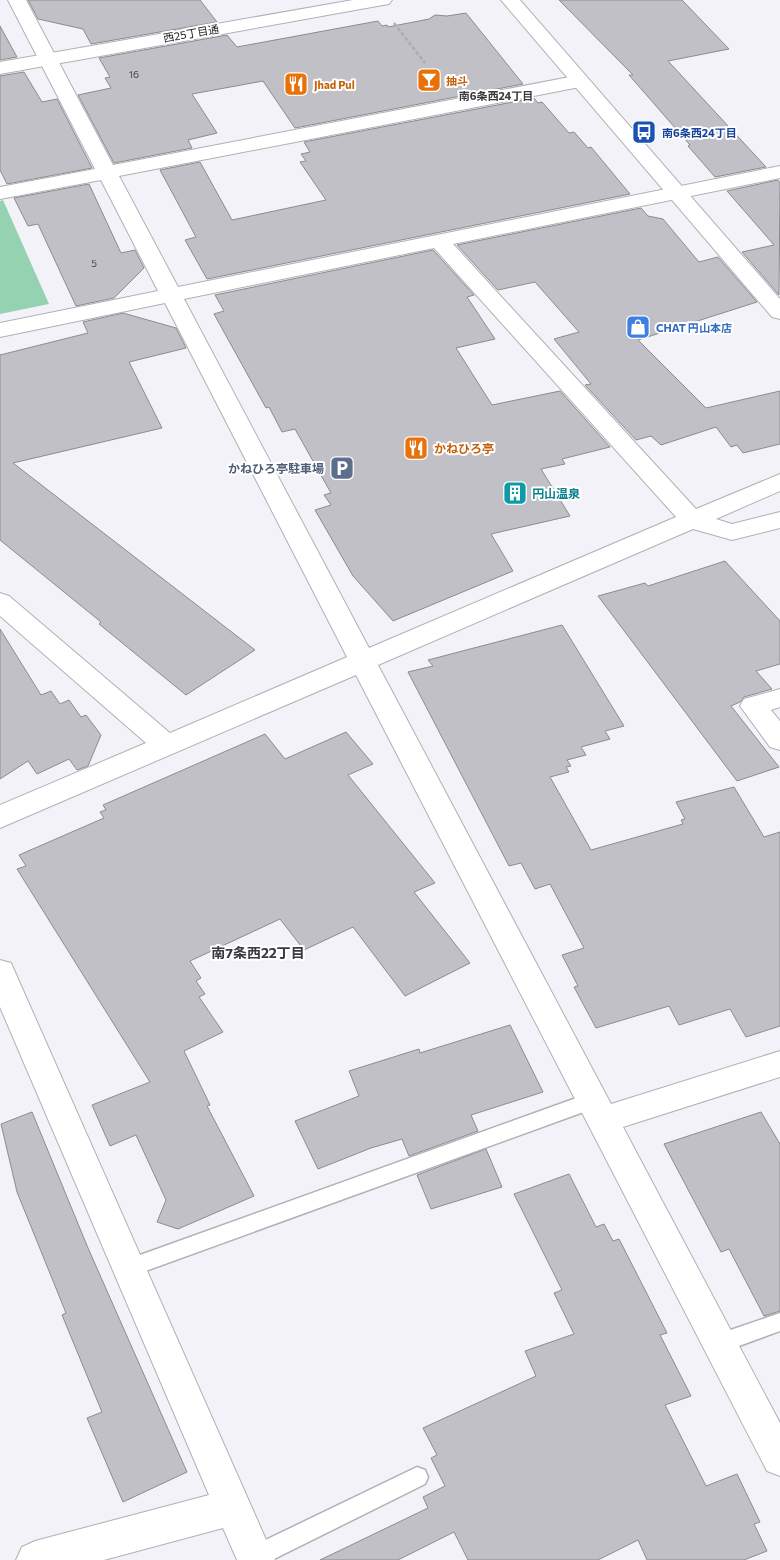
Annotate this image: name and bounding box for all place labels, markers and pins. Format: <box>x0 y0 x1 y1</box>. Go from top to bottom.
bar icon: 抽斗 <box>416 67 442 93</box>
restaurant icon: Jhad Pul <box>283 71 309 97</box>
place label: 抽斗 <box>446 74 468 87</box>
place label: Jhad Pul <box>314 78 355 92</box>
bus stop icon: 南6条西24丁目 <box>631 119 657 145</box>
place label: 南6条西24丁目 <box>662 126 737 139</box>
shop icon: CHAT 円山本店 <box>625 314 651 340</box>
place label: CHAT 円山本店 <box>656 321 732 334</box>
restaurant icon: かねひろ亭 <box>403 435 429 461</box>
place label: かねひろ亭 <box>434 441 494 455</box>
parking icon: かねひろ亭駐車場 <box>329 455 355 481</box>
place label: かねひろ亭駐車場 <box>228 461 324 475</box>
building icon: 円山温泉 <box>502 480 528 506</box>
place label: 円山温泉 <box>532 486 580 500</box>

